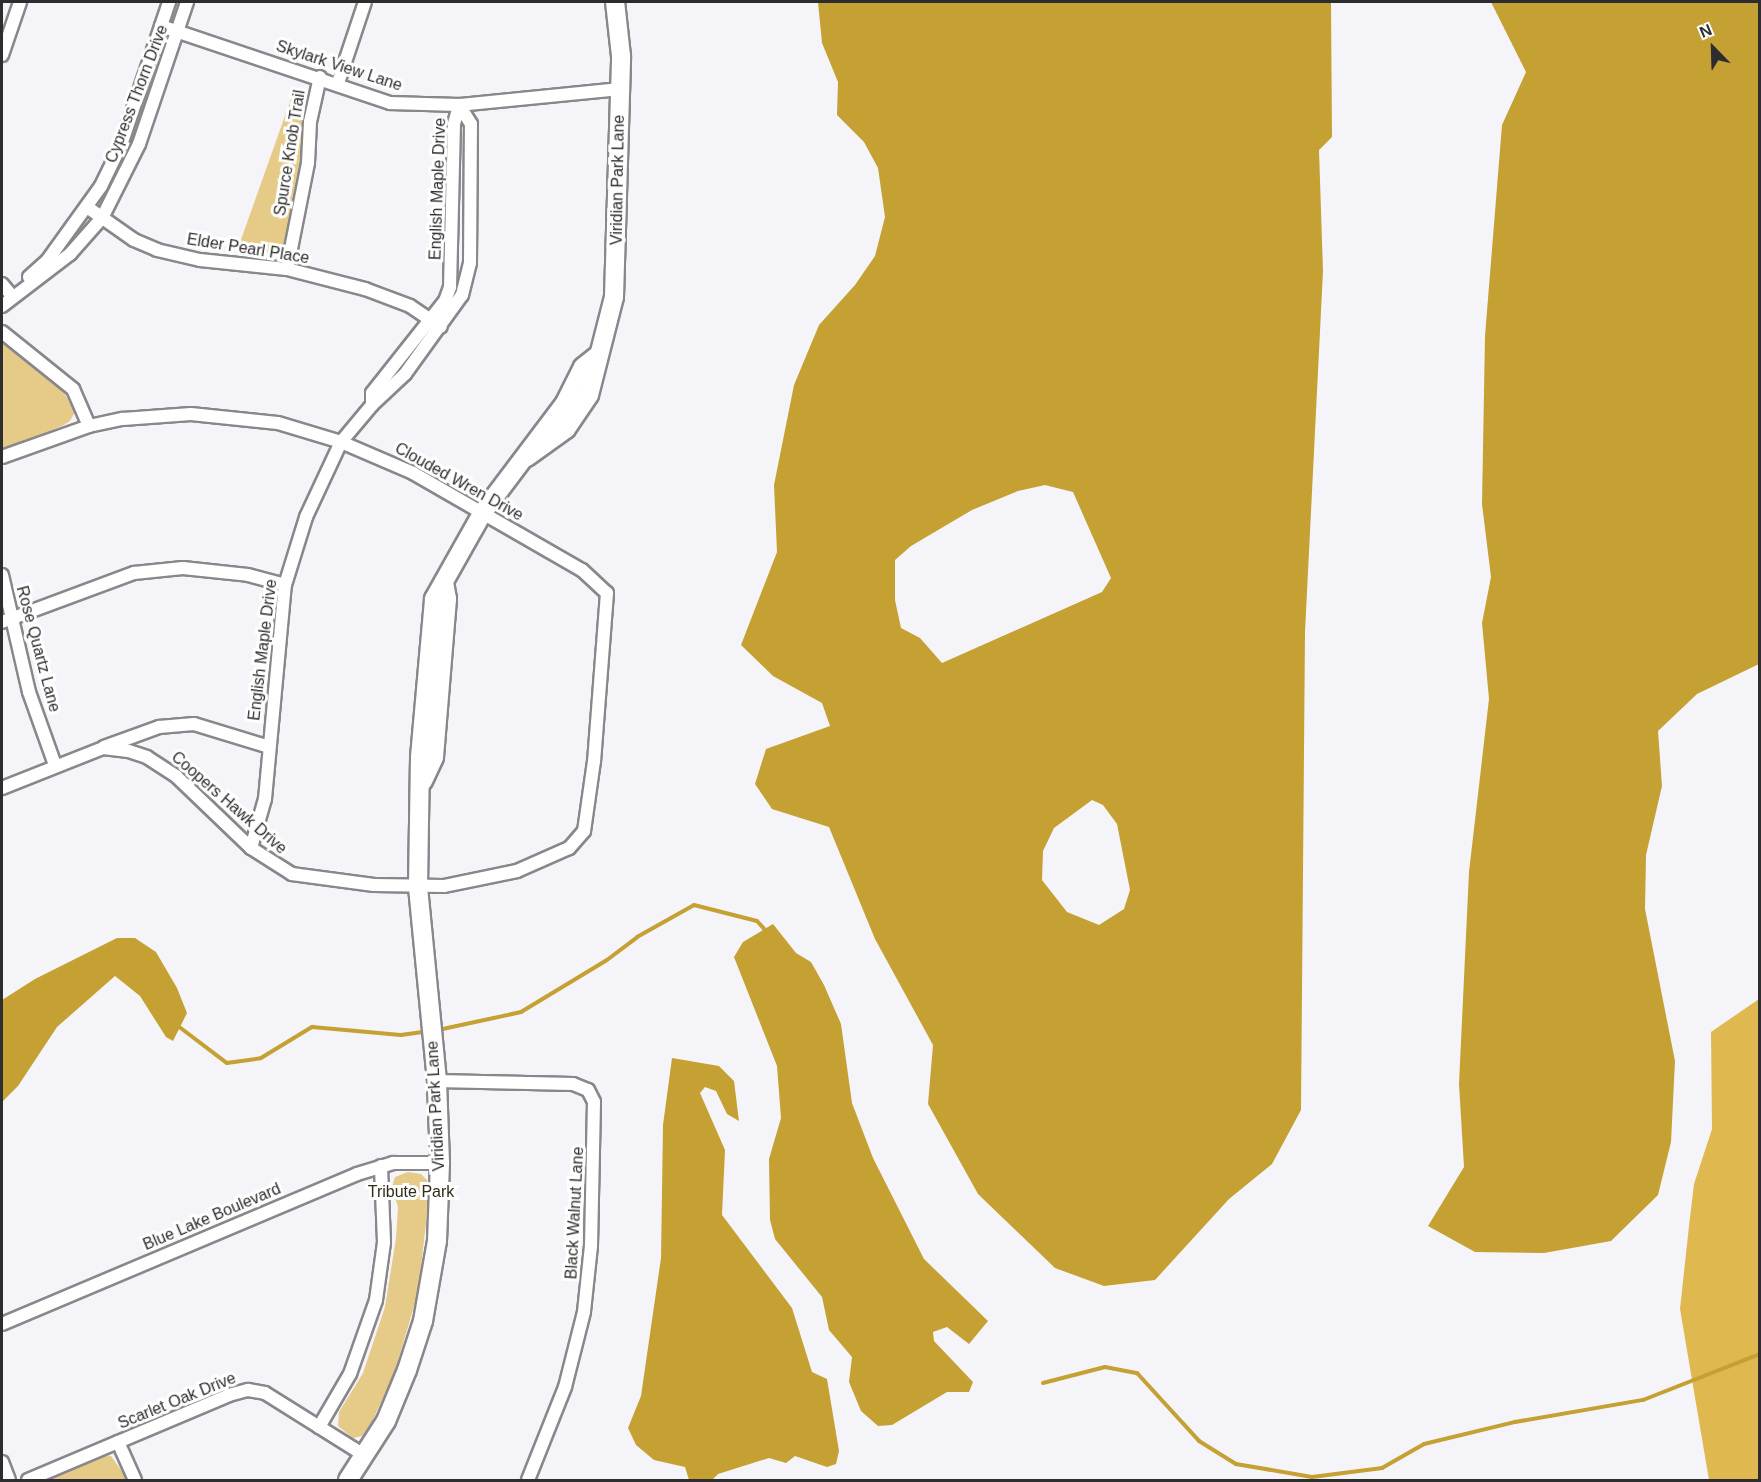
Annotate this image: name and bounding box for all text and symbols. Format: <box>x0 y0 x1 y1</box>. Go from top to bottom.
north arrow <box>1683 18 1743 78</box>
text: N <box>1697 21 1714 41</box>
street label: Cypress Thorn Drive <box>102 22 172 166</box>
street label: Skylark View Lane <box>274 37 404 95</box>
street label: Spurce Knob Trail <box>271 89 309 217</box>
street label: Viridian Park Lane <box>607 115 629 245</box>
street label: English Maple Drive <box>426 118 450 260</box>
street label: Elder Pearl Place <box>185 230 311 268</box>
street label: Clouded Wren Drive <box>391 439 527 525</box>
street label: English Maple Drive <box>245 578 281 722</box>
street label: Rose Quartz Lane <box>12 584 64 714</box>
street label: Coopers Hawk Drive <box>167 748 291 858</box>
street label: Viridian Park Lane <box>423 1040 449 1172</box>
street label: Black Walnut Lane <box>562 1146 588 1280</box>
street label: Blue Lake Boulevard <box>140 1179 284 1255</box>
park label: Tribute Park <box>368 1182 454 1202</box>
street label: Scarlet Oak Drive <box>115 1369 239 1433</box>

